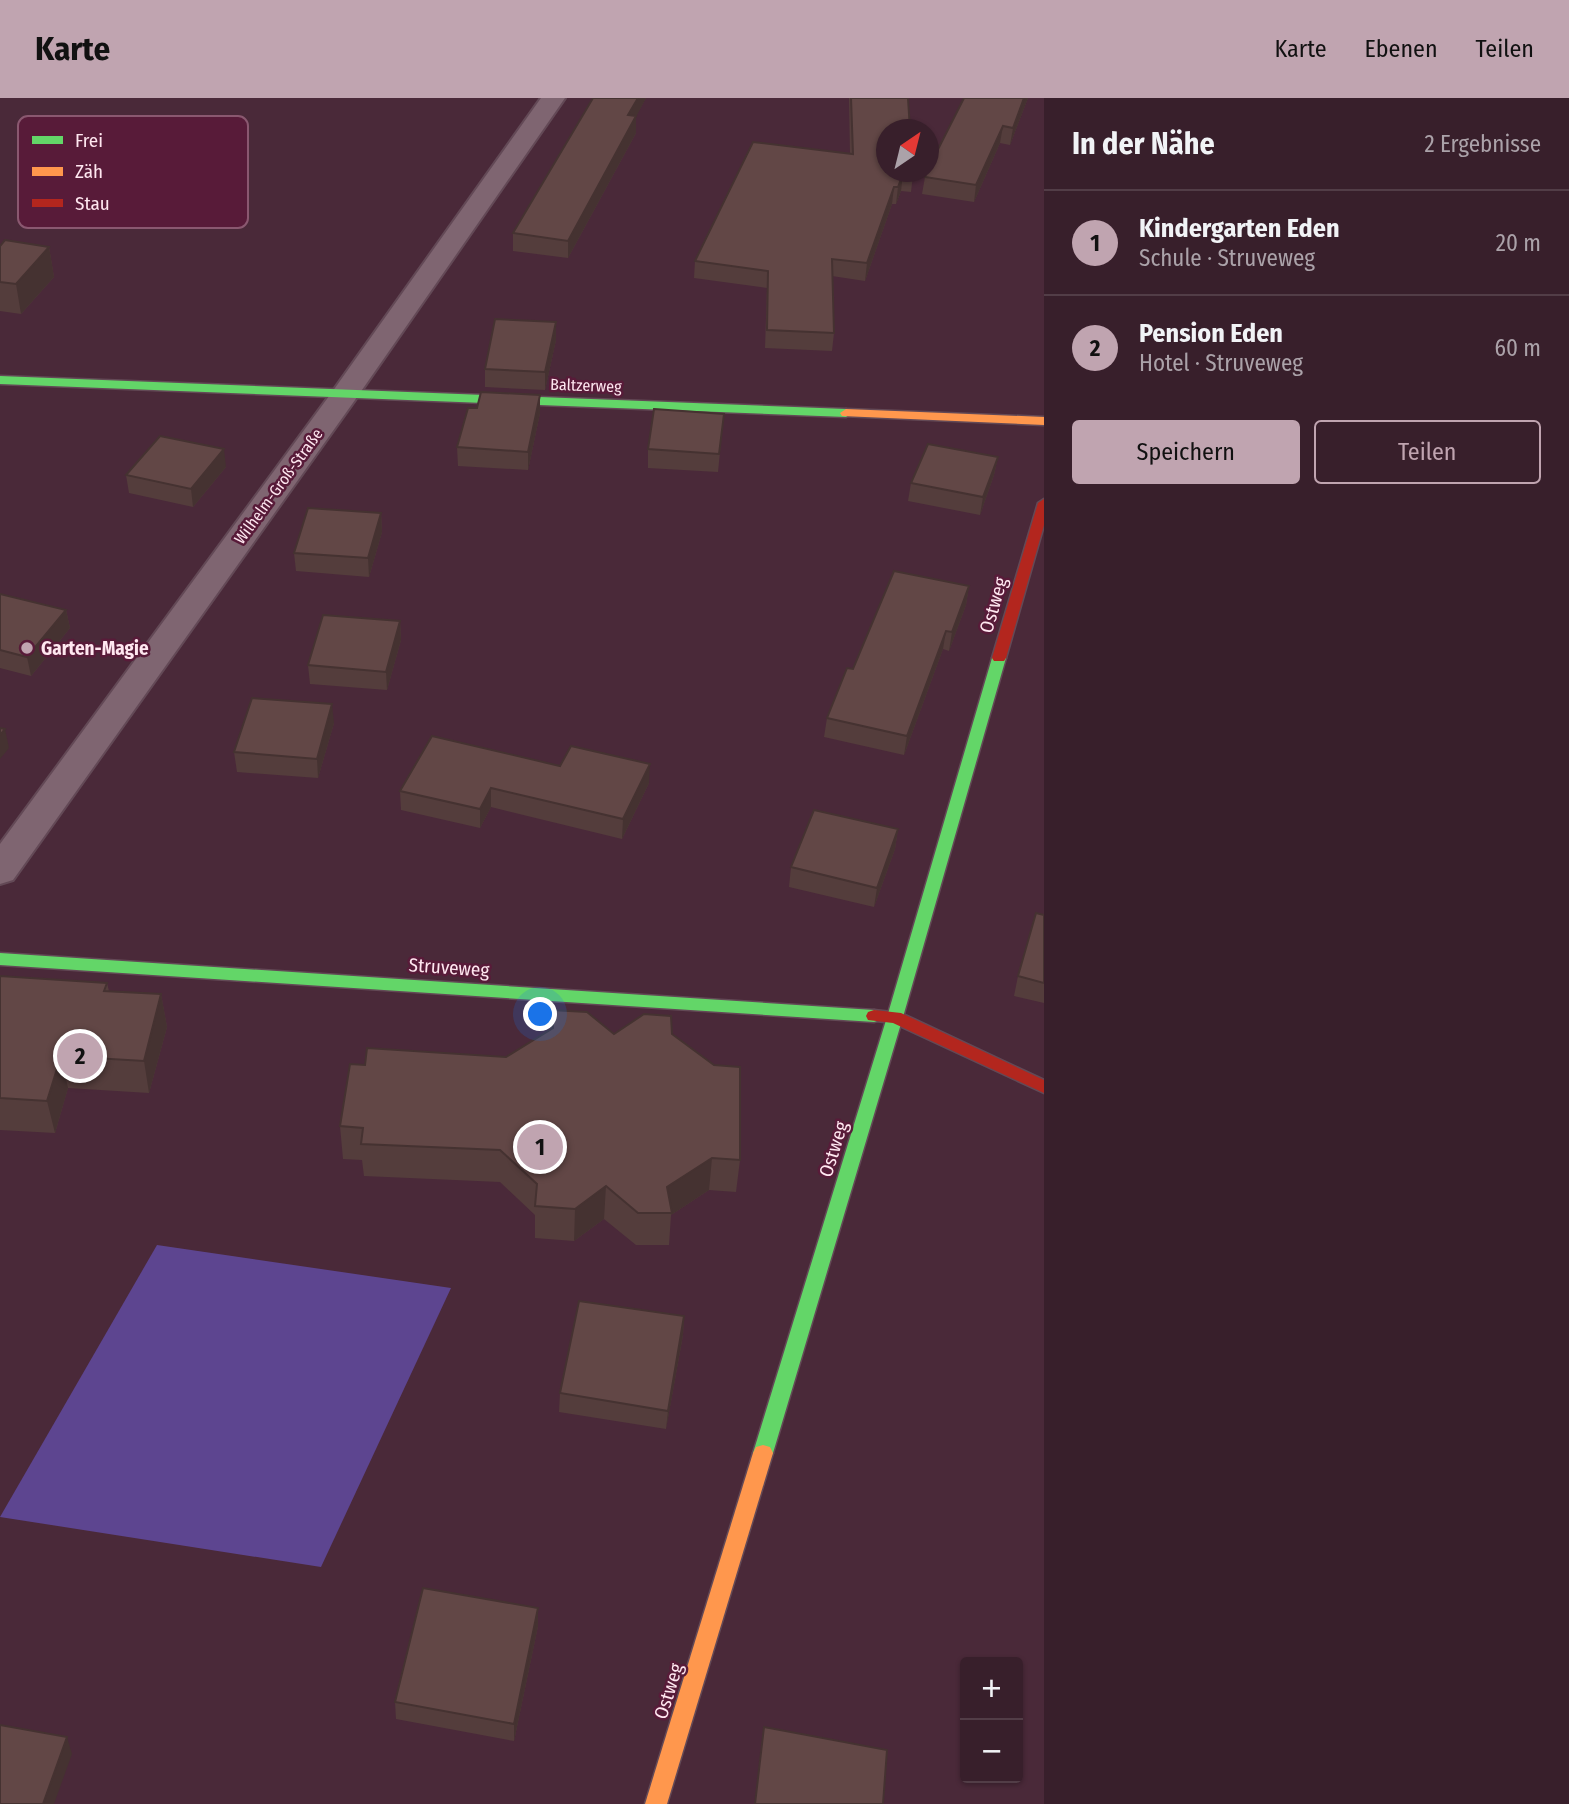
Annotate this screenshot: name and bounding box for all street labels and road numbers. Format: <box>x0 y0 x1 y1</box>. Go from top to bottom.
street label: Baltzerweg <box>550 375 623 396</box>
street label: Wilhelm-Groß-Straße <box>230 425 327 548</box>
street label: Ostweg <box>975 575 1012 636</box>
street label: Struveweg <box>408 953 490 982</box>
street label: Ostweg <box>814 1118 853 1180</box>
street label: Ostweg <box>649 1660 688 1722</box>

